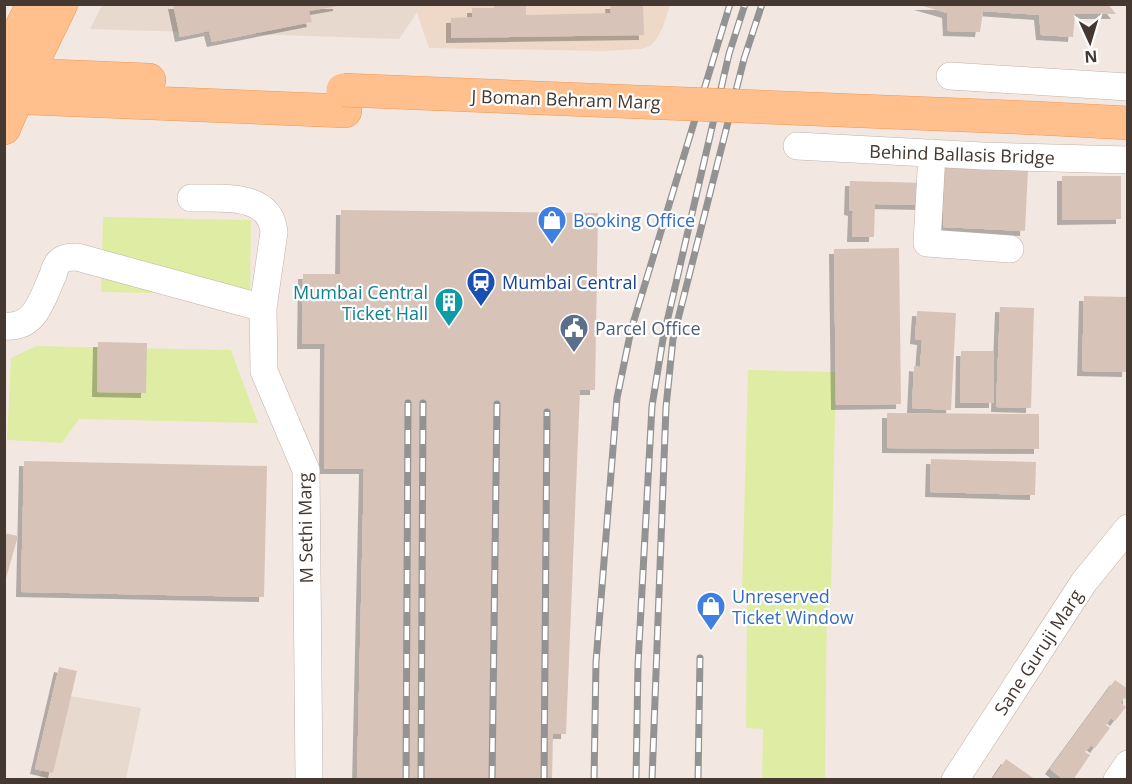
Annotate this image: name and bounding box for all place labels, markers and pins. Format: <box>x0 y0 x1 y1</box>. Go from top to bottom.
shop icon: Booking Office <box>536 204 568 246</box>
place label: Booking Office <box>573 208 695 232</box>
station icon: Mumbai Central <box>465 266 497 308</box>
place label: Mumbai Central <box>502 270 637 294</box>
place label: Mumbai Central Ticket Hall <box>293 280 428 325</box>
building icon: Mumbai Central Ticket Hall <box>433 286 465 328</box>
public building icon: Parcel Office <box>558 312 590 354</box>
place label: Parcel Office <box>595 316 701 340</box>
place label: Unreserved Ticket Window <box>732 584 854 629</box>
shop icon: Unreserved Ticket Window <box>695 590 727 632</box>

